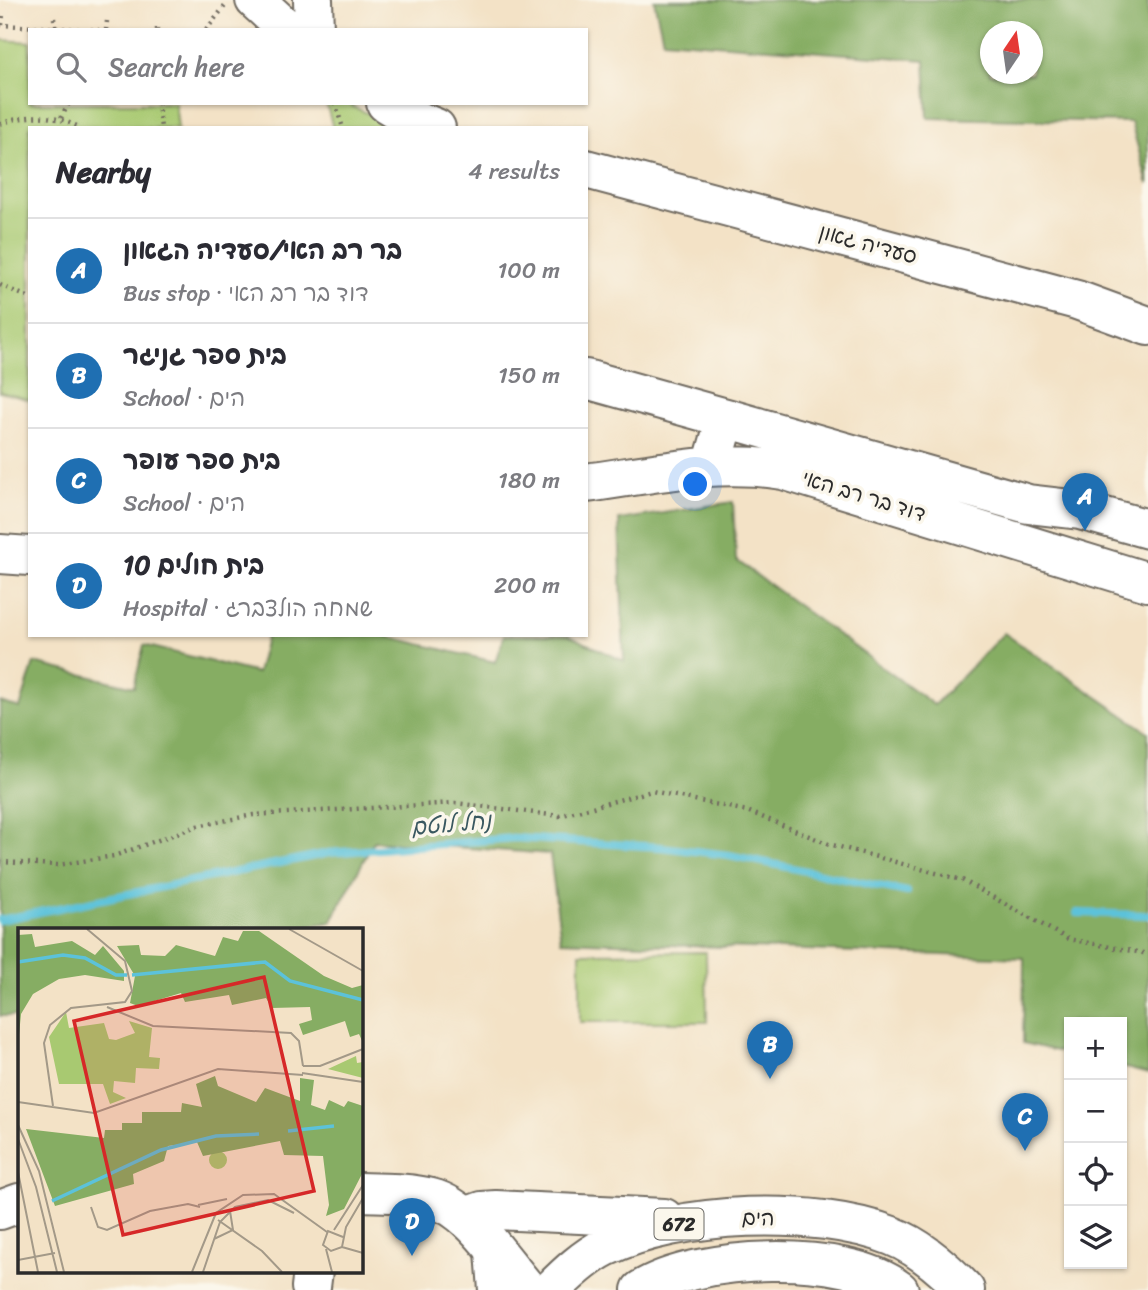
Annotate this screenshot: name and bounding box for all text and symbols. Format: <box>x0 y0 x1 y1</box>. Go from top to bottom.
north arrow <box>980 21 1043 84</box>
search box <box>28 28 588 105</box>
text: Search here <box>108 44 245 90</box>
icon: search <box>52 48 90 86</box>
text: Nearby <box>56 145 151 199</box>
text: 4 results <box>468 151 560 192</box>
street label: סעדיה גאון <box>815 213 921 275</box>
text: בר רב האי/סעדיה הגאון <box>123 227 403 273</box>
text: A <box>71 250 87 291</box>
text: 100 m <box>497 250 560 291</box>
text: Bus stop · דוד בר רב האי <box>123 273 369 314</box>
text: בית ספר גניגר <box>123 332 287 378</box>
text: B <box>72 355 86 396</box>
text: 150 m <box>498 355 560 396</box>
text: School · הים <box>123 378 245 419</box>
text: בית ספר עופר <box>123 437 281 483</box>
street label: דוד בר רב האי <box>797 459 931 533</box>
text: C <box>72 460 86 501</box>
text: 180 m <box>498 460 560 501</box>
your location <box>678 467 712 501</box>
pin: A <box>1062 473 1108 531</box>
text: School · הים <box>123 483 245 524</box>
text: בית חולים 10 <box>123 542 264 588</box>
text: D <box>72 565 86 606</box>
text: 200 m <box>494 565 560 606</box>
text: Hospital · שמחה הולצברג <box>123 588 373 629</box>
water label: נחל לוטם <box>409 800 494 848</box>
inset map <box>18 928 362 1272</box>
map controls <box>1064 1017 1127 1269</box>
button: + <box>1064 1017 1127 1080</box>
pin: B <box>747 1021 793 1079</box>
button: − <box>1064 1080 1127 1143</box>
pin: C <box>1002 1093 1048 1151</box>
button: locate <box>1064 1143 1127 1206</box>
pin: D <box>389 1198 435 1256</box>
street label: הים <box>741 1199 775 1237</box>
button: layers <box>1064 1206 1127 1269</box>
road number: 672 <box>654 1208 704 1240</box>

